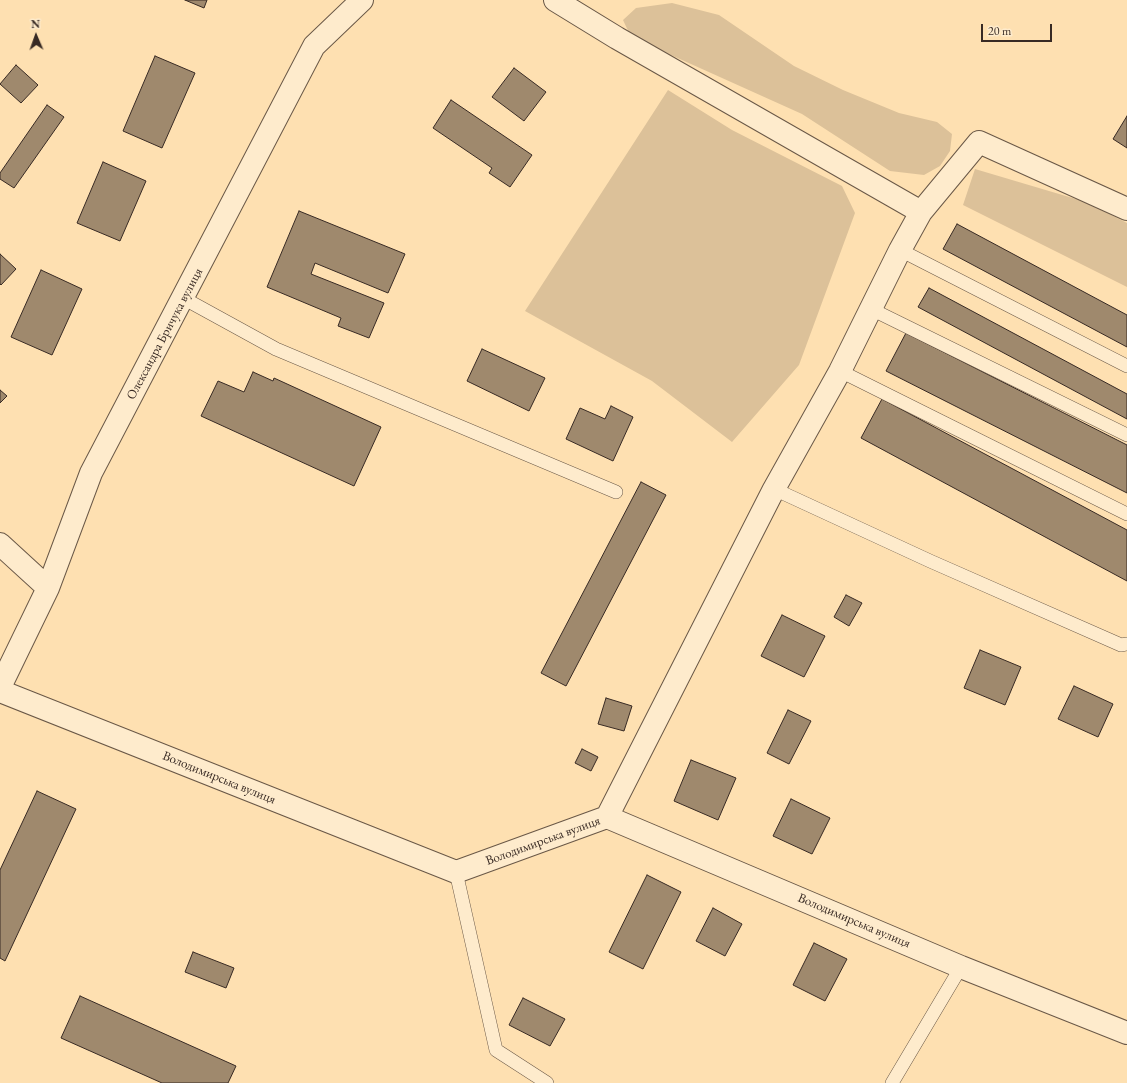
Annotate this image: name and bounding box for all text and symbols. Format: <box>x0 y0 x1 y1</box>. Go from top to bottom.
north arrow <box>16 16 56 56</box>
scale bar <box>983 16 1054 42</box>
text: N <box>31 17 40 31</box>
text: 20 m <box>988 23 1011 39</box>
street label: Олександра Бричука вулиця <box>124 265 206 403</box>
street label: Володимирська вулиця <box>160 748 278 808</box>
street label: Володимирська вулиця <box>484 813 602 869</box>
street label: Володимирська вулиця <box>795 890 913 952</box>

